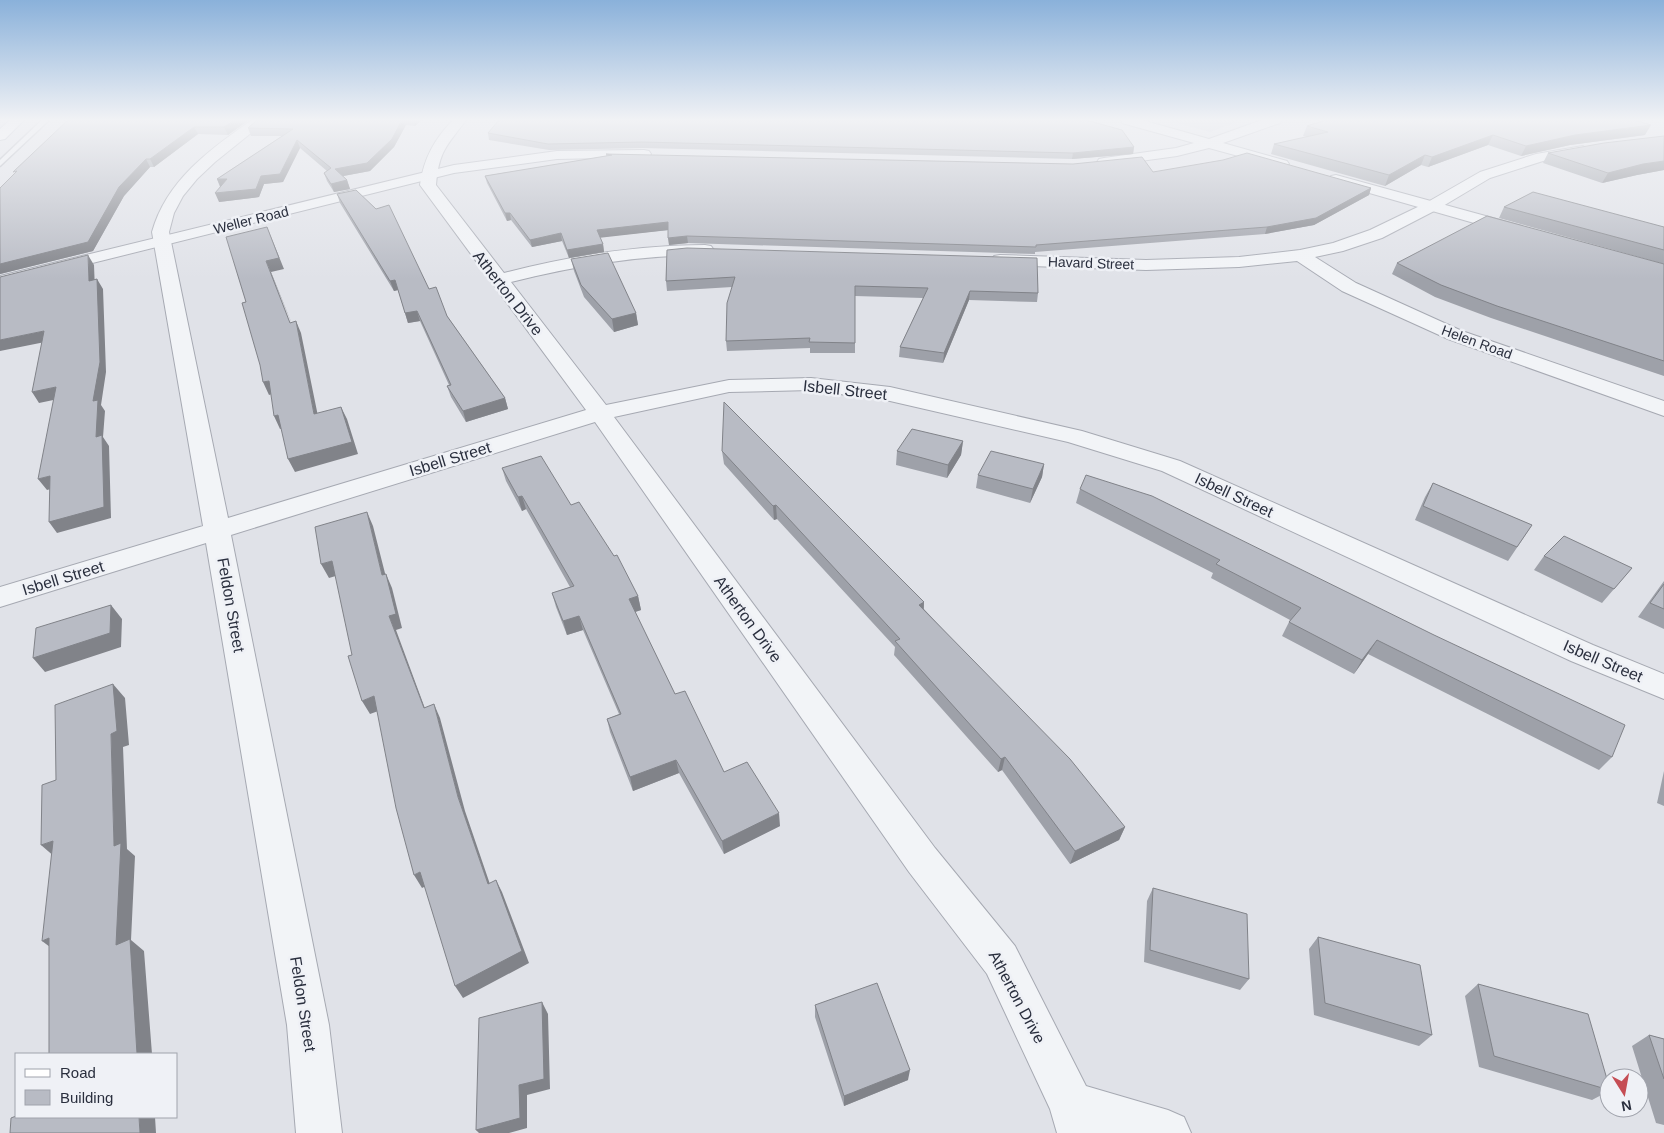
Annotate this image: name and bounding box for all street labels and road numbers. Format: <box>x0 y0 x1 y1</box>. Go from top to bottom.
street label: Weller Road <box>212 203 290 237</box>
street label: Atherton Drive <box>470 247 546 339</box>
street label: Havard Street <box>1048 253 1135 273</box>
street label: Helen Road <box>1440 322 1514 362</box>
street label: Isbell Street <box>802 377 888 403</box>
street label: Isbell Street <box>407 438 493 479</box>
street label: Isbell Street <box>1192 469 1276 521</box>
street label: Feldon Street <box>214 556 248 654</box>
street label: Isbell Street <box>20 557 106 598</box>
street label: Atherton Drive <box>711 573 785 665</box>
street label: Isbell Street <box>1561 637 1646 686</box>
street label: Atherton Drive <box>985 948 1049 1046</box>
street label: Feldon Street <box>287 955 319 1053</box>

